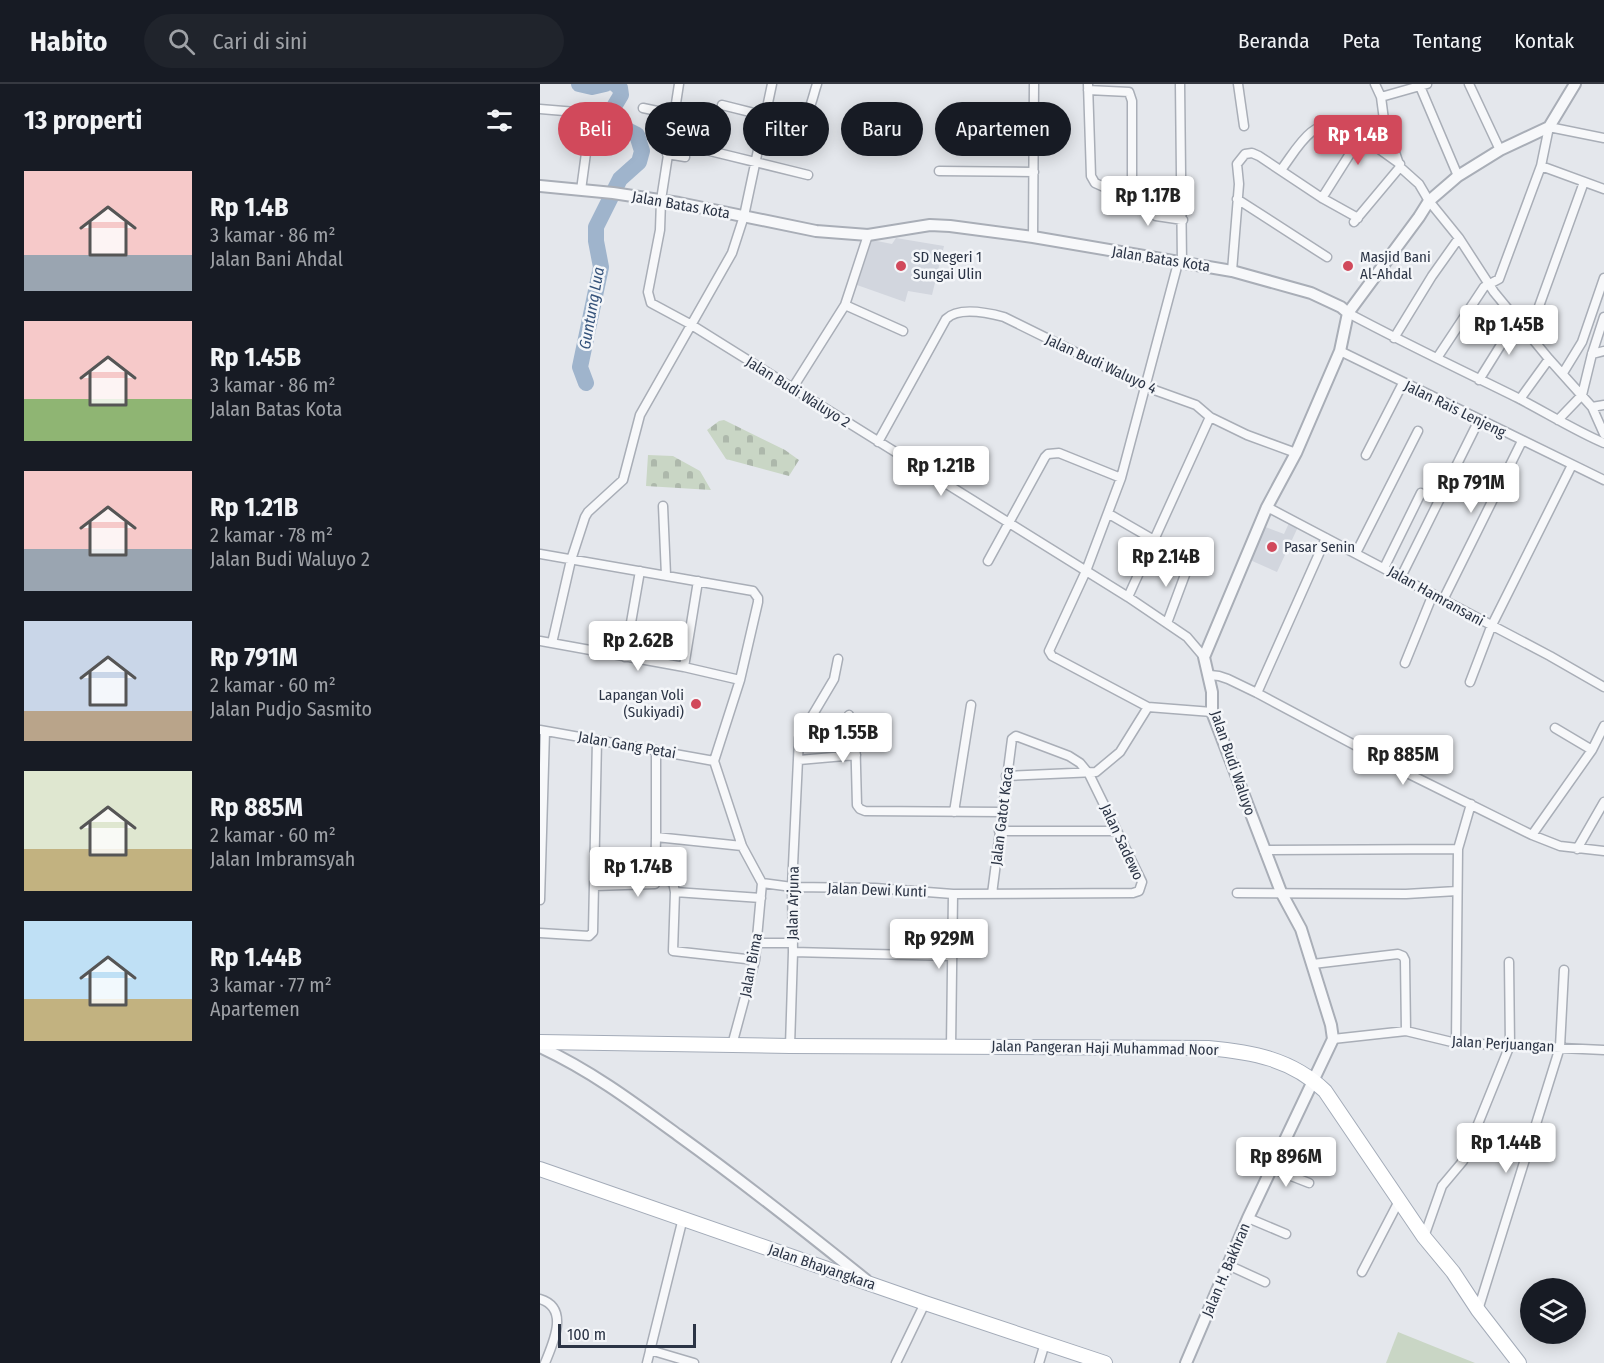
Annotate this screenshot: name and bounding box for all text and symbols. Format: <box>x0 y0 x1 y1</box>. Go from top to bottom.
search box <box>144 14 564 68</box>
text: Habito <box>30 25 108 58</box>
icon: search <box>165 25 198 58</box>
text: Cari di sini <box>213 28 307 55</box>
text: Beranda <box>1238 28 1310 54</box>
text: Peta <box>1343 28 1380 54</box>
text: Tentang <box>1413 28 1481 54</box>
text: Kontak <box>1514 28 1574 54</box>
chip: Beli <box>558 102 633 156</box>
chip: Sewa <box>645 102 731 156</box>
chip: Filter <box>743 102 829 156</box>
chip: Baru <box>841 102 923 156</box>
chip: Apartemen <box>935 102 1071 156</box>
icon: filters <box>483 104 516 137</box>
text: 13 properti <box>24 105 142 136</box>
pin: Rp 1.4B <box>1303 115 1413 166</box>
text: Rp 1.4B <box>1328 122 1388 146</box>
pin: Rp 1.17B <box>1086 176 1210 227</box>
text: Rp 1.17B <box>1115 183 1181 207</box>
street label: Jalan Batas Kota <box>631 188 731 222</box>
text: Rp 1.4B <box>210 192 288 223</box>
icon: home <box>72 195 144 267</box>
text: 3 kamar · 86 m² <box>210 223 335 247</box>
street label: Jalan Batas Kota <box>1111 242 1211 276</box>
text: Jalan Bani Ahdal <box>210 247 343 271</box>
place label: SD Negeri 1 Sungai Ulin <box>913 248 982 283</box>
place label: Masjid Bani Al-Ahdal <box>1360 248 1431 283</box>
marker: SD Negeri 1 Sungai Ulin <box>894 259 908 273</box>
marker: Masjid Bani Al-Ahdal <box>1341 259 1355 273</box>
water label: Guntung Lua <box>575 266 608 351</box>
pin: Rp 1.45B <box>1447 305 1571 356</box>
text: Rp 1.45B <box>1474 312 1544 336</box>
street label: Jalan Budi Waluyo 4 <box>1043 330 1159 398</box>
text: Rp 1.45B <box>210 342 301 373</box>
icon: home <box>72 345 144 417</box>
street label: Jalan Budi Waluyo 2 <box>742 353 854 432</box>
text: 3 kamar · 86 m² <box>210 373 335 397</box>
street label: Jalan Rais Lenjeng <box>1401 377 1509 441</box>
text: Jalan Batas Kota <box>210 397 342 421</box>
pin: Rp 1.21B <box>879 446 1003 497</box>
text: Rp 1.21B <box>907 453 975 477</box>
pin: Rp 791M <box>1416 463 1526 514</box>
text: Rp 791M <box>1437 470 1505 494</box>
text: Rp 1.21B <box>210 492 298 523</box>
icon: home <box>72 495 144 567</box>
text: 2 kamar · 78 m² <box>210 523 333 547</box>
pin: Rp 2.14B <box>1104 537 1228 588</box>
place label: Pasar Senin <box>1284 538 1355 556</box>
marker: Pasar Senin <box>1265 540 1279 554</box>
text: Rp 2.14B <box>1132 544 1200 568</box>
text: Jalan Budi Waluyo 2 <box>210 547 370 571</box>
street label: Jalan Hamransani <box>1385 562 1487 630</box>
pin: Rp 2.62B <box>576 621 700 672</box>
text: Rp 2.62B <box>603 628 673 652</box>
text: Rp 791M <box>210 642 298 673</box>
icon: home <box>72 645 144 717</box>
text: 2 kamar · 60 m² <box>210 673 336 697</box>
place label: Lapangan Voli (Sukiyadi) <box>599 686 684 721</box>
text: Jalan Pudjo Sasmito <box>210 697 372 721</box>
marker: Lapangan Voli (Sukiyadi) <box>689 697 703 711</box>
street label: Jalan Budi Waluyo <box>1207 708 1259 818</box>
pin: Rp 1.55B <box>781 713 905 764</box>
text: Rp 1.55B <box>808 720 878 744</box>
street label: Jalan Gang Petai <box>577 728 677 762</box>
pin: Rp 885M <box>1348 735 1458 786</box>
text: Rp 885M <box>1367 742 1439 766</box>
street label: Jalan Gatot Kaca <box>987 765 1017 867</box>
text: Rp 885M <box>210 792 303 823</box>
icon: home <box>72 795 144 867</box>
street label: Jalan Sadewo <box>1097 801 1148 883</box>
text: 2 kamar · 60 m² <box>210 823 336 847</box>
text: Jalan Imbramsyah <box>210 847 355 871</box>
pin: Rp 1.74B <box>576 847 700 898</box>
text: Rp 1.74B <box>604 854 672 878</box>
street label: Jalan Arjuna <box>783 866 803 940</box>
street label: Jalan Dewi Kunti <box>827 879 927 901</box>
pin: Rp 929M <box>884 919 994 970</box>
text: Rp 929M <box>904 926 974 950</box>
street label: Jalan Bima <box>736 931 766 999</box>
text: Rp 1.44B <box>210 942 302 973</box>
icon: home <box>72 945 144 1017</box>
text: 3 kamar · 77 m² <box>210 973 332 997</box>
text: Apartemen <box>210 997 300 1021</box>
street label: Jalan Perjuangan <box>1451 1032 1555 1056</box>
street label: Jalan Pangeran Haji Muhammad Noor <box>991 1037 1220 1059</box>
pin: Rp 1.44B <box>1444 1123 1568 1174</box>
text: Rp 1.44B <box>1471 1130 1541 1154</box>
pin: Rp 896M <box>1231 1137 1341 1188</box>
text: Rp 896M <box>1250 1144 1322 1168</box>
street label: Jalan H. Bakhran <box>1198 1220 1254 1320</box>
street label: Jalan Bhayangkara <box>766 1240 878 1294</box>
map controls <box>1520 1278 1586 1344</box>
button: layers <box>1520 1278 1586 1344</box>
scale bar <box>558 1321 696 1348</box>
text: 100 m <box>567 1325 606 1344</box>

